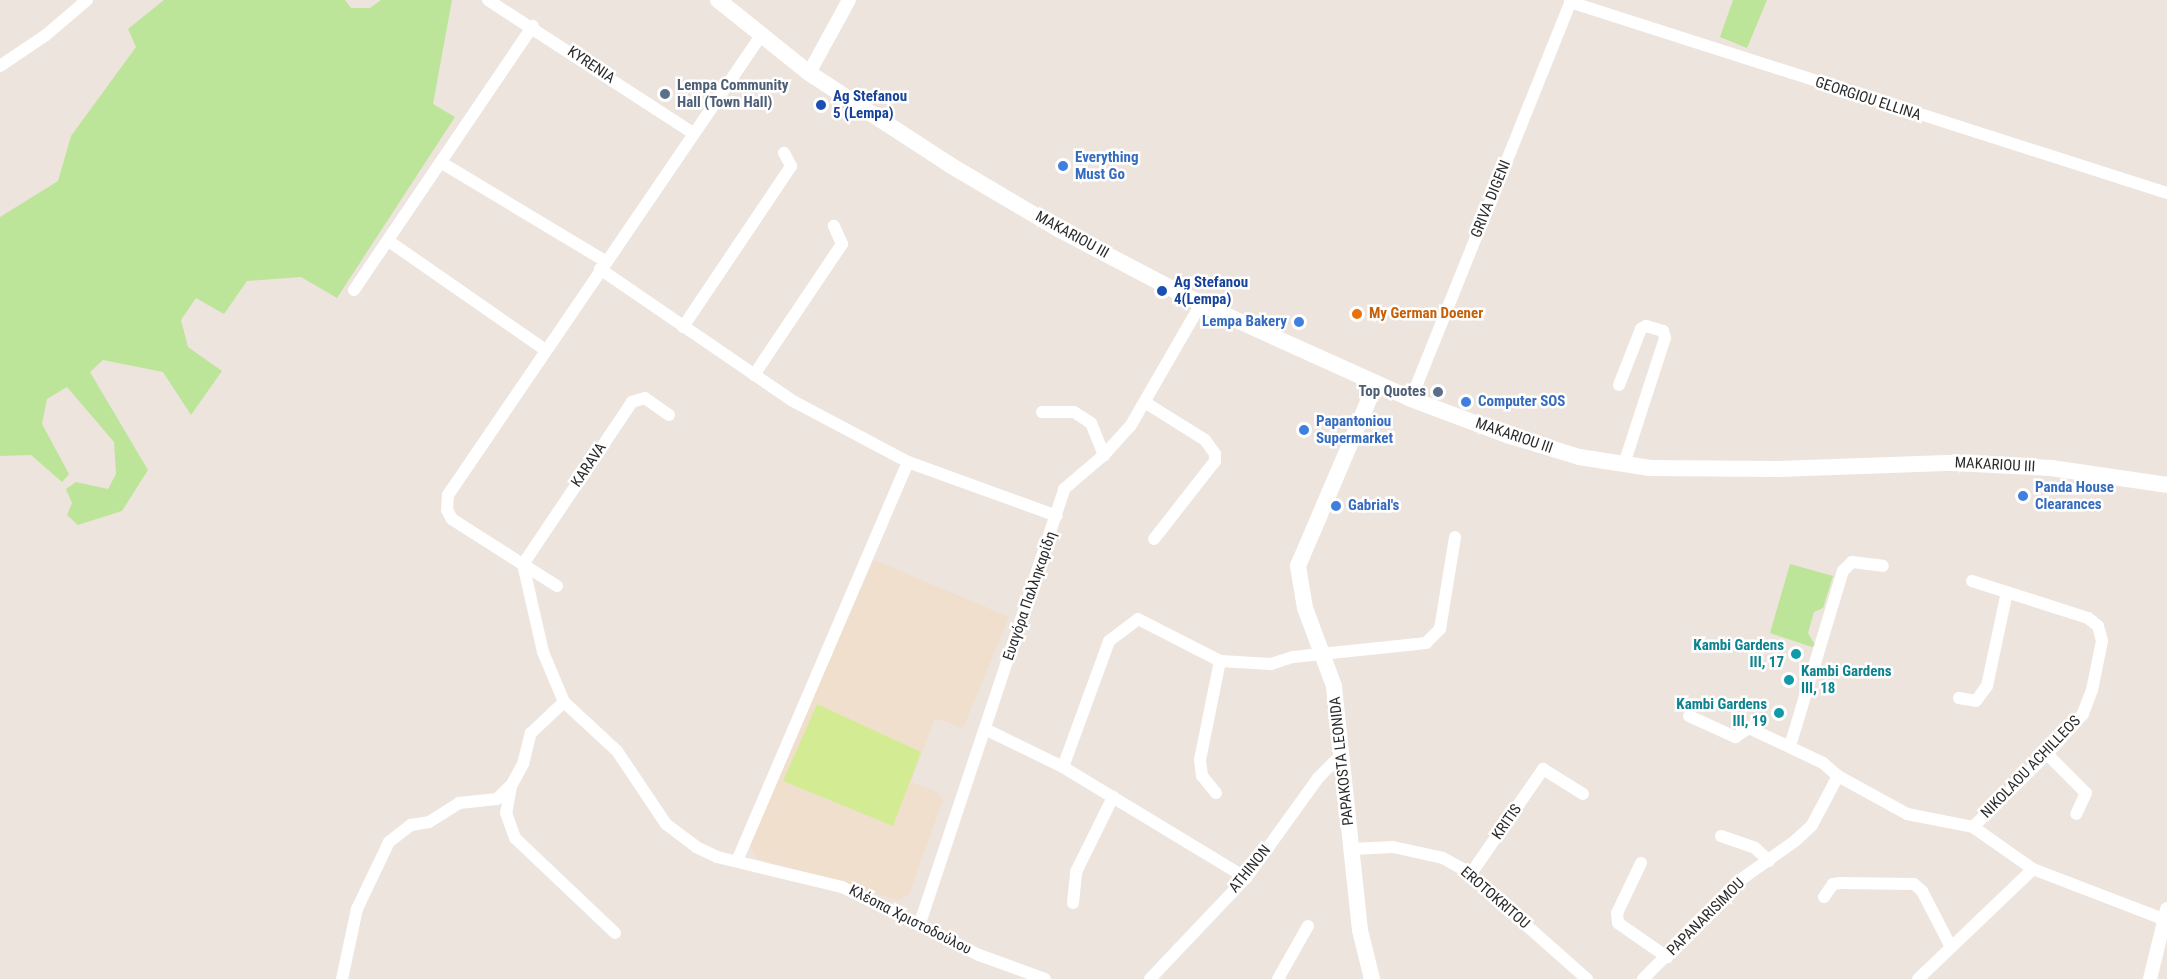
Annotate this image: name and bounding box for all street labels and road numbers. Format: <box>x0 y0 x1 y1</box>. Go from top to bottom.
street label: KYRENIA <box>564 43 618 87</box>
street label: GEORGIOU ELLINA <box>1813 73 1923 125</box>
street label: GRIVA DIGENI <box>1467 158 1515 240</box>
street label: MAKARIOU III <box>1032 208 1112 262</box>
street label: MAKARIOU III <box>1473 414 1555 458</box>
street label: KARAVA <box>568 440 610 490</box>
street label: MAKARIOU III <box>1954 454 2036 476</box>
street label: Ευαγόρα Παλληκαρίδη <box>999 529 1061 663</box>
street label: PAPAKOSTA LEONIDA <box>1326 696 1358 826</box>
street label: NIKOLAOU ACHILLEOS <box>1978 712 2084 822</box>
street label: KRITIS <box>1488 801 1526 843</box>
street label: ATHINON <box>1225 842 1275 896</box>
street label: EROTOKRITOU <box>1457 863 1533 933</box>
street label: PAPANARISIMOU <box>1664 875 1748 959</box>
street label: Κλέοπα Χριστοδούλου <box>846 881 974 959</box>

